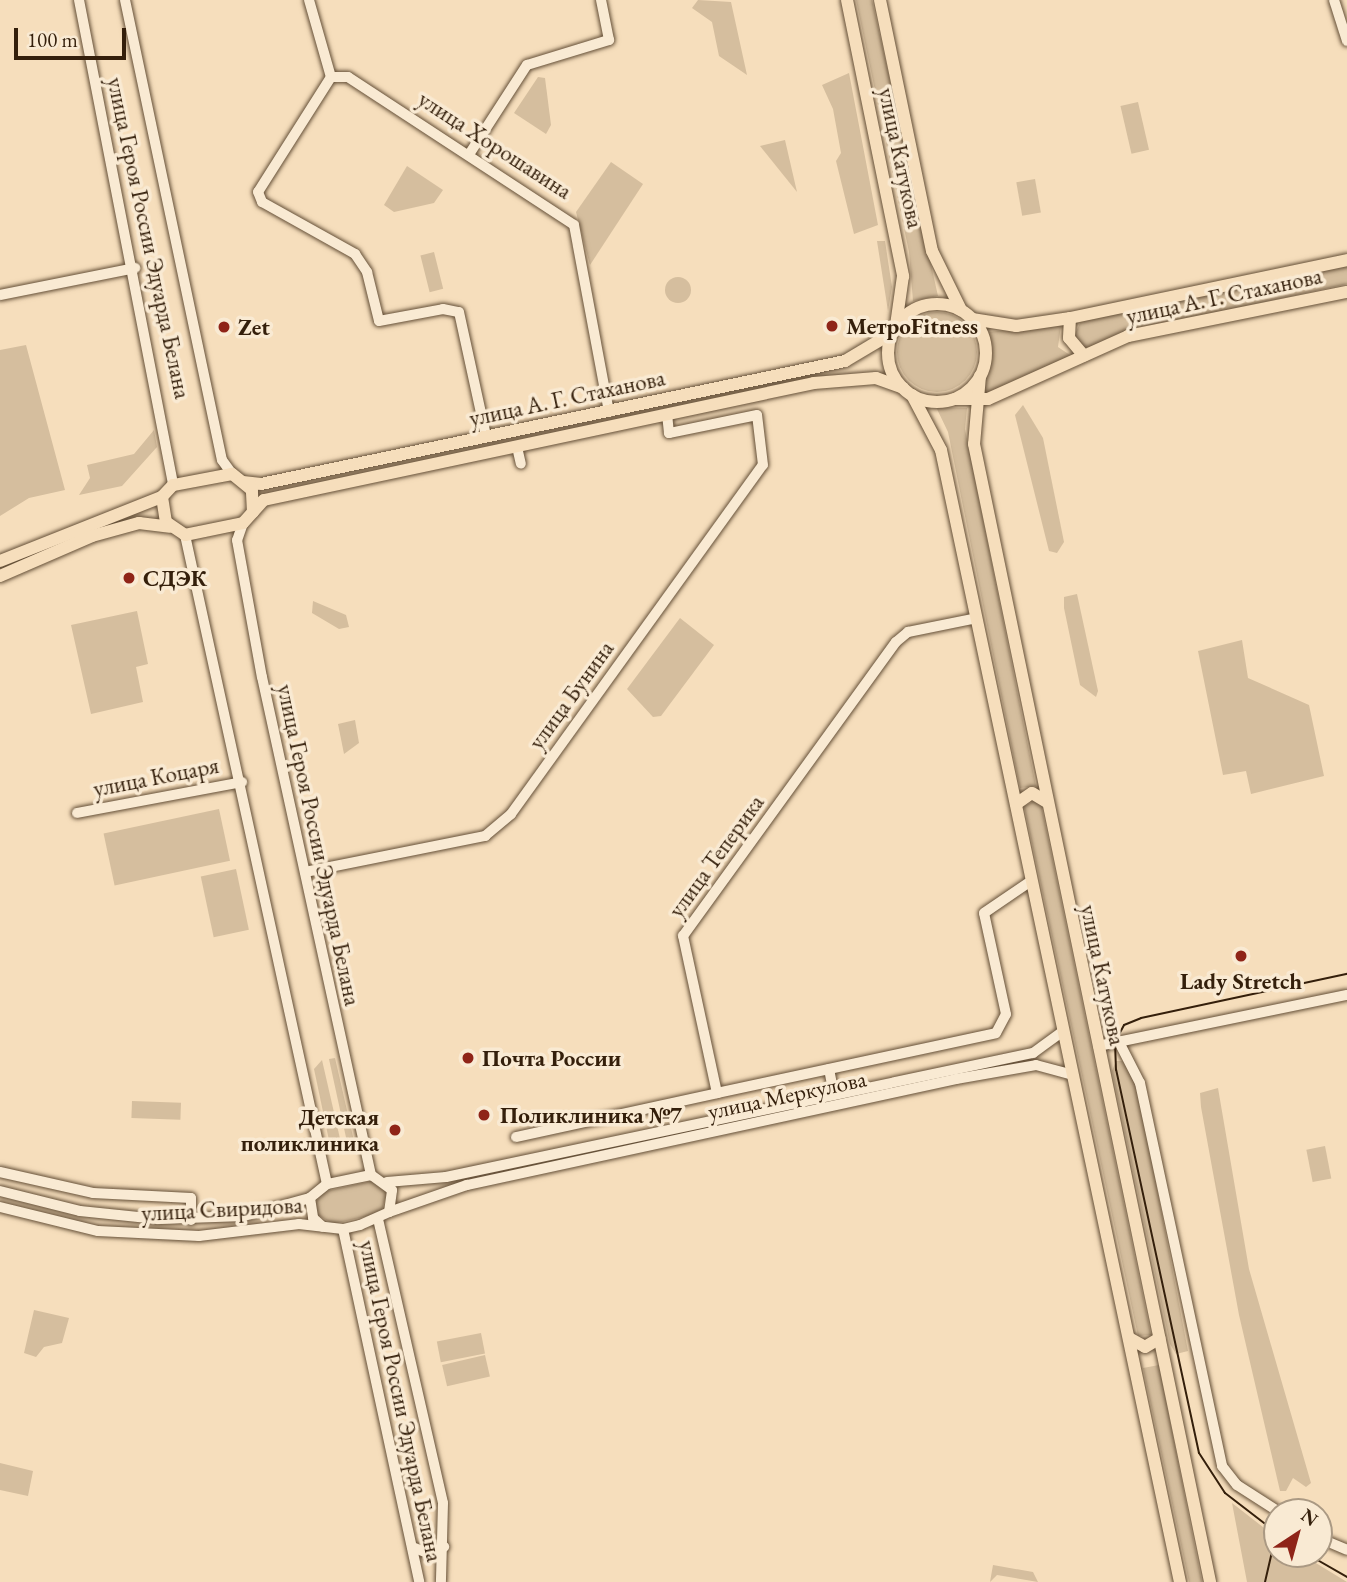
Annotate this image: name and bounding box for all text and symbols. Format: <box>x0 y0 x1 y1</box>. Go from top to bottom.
scale bar <box>18 14 130 58</box>
text: 100 m <box>27 26 78 53</box>
street label: улица Героя России Эдуарда Белана <box>101 75 197 401</box>
street label: улица Хорошавина <box>413 85 577 205</box>
street label: улица Катукова <box>873 85 929 231</box>
street label: улица А. Г. Стаханова <box>1124 262 1324 330</box>
place label: МетроFitness <box>846 312 978 340</box>
place label: Zet <box>238 313 270 341</box>
marker: МетроFitness <box>824 318 840 334</box>
marker: Zet <box>216 319 232 335</box>
street label: улица А. Г. Стаханова <box>467 364 667 432</box>
place label: СДЭК <box>143 564 207 592</box>
marker: СДЭК <box>121 570 137 586</box>
street label: улица Бунина <box>522 635 620 755</box>
street label: улица Героя России Эдуарда Белана <box>271 682 367 1008</box>
street label: улица Коцаря <box>91 751 221 803</box>
street label: улица Теперика <box>662 789 770 923</box>
street label: улица Катукова <box>1075 902 1131 1048</box>
marker: Lady Stretch <box>1233 948 1249 964</box>
place label: Lady Stretch <box>1180 967 1302 995</box>
place label: Почта России <box>482 1044 621 1072</box>
marker: Почта России <box>460 1050 476 1066</box>
street label: улица Меркулова <box>705 1065 869 1125</box>
place label: Поликлиника №7 <box>500 1101 682 1129</box>
place label: Детская поликлиника <box>241 1103 379 1157</box>
marker: Поликлиника №7 <box>474 1105 494 1125</box>
marker: Детская поликлиника <box>385 1120 405 1140</box>
street label: улица Свиридова <box>141 1191 303 1227</box>
street label: улица Героя России Эдуарда Белана <box>353 1238 449 1564</box>
north arrow <box>1263 1498 1333 1568</box>
text: N <box>1296 1503 1323 1532</box>

